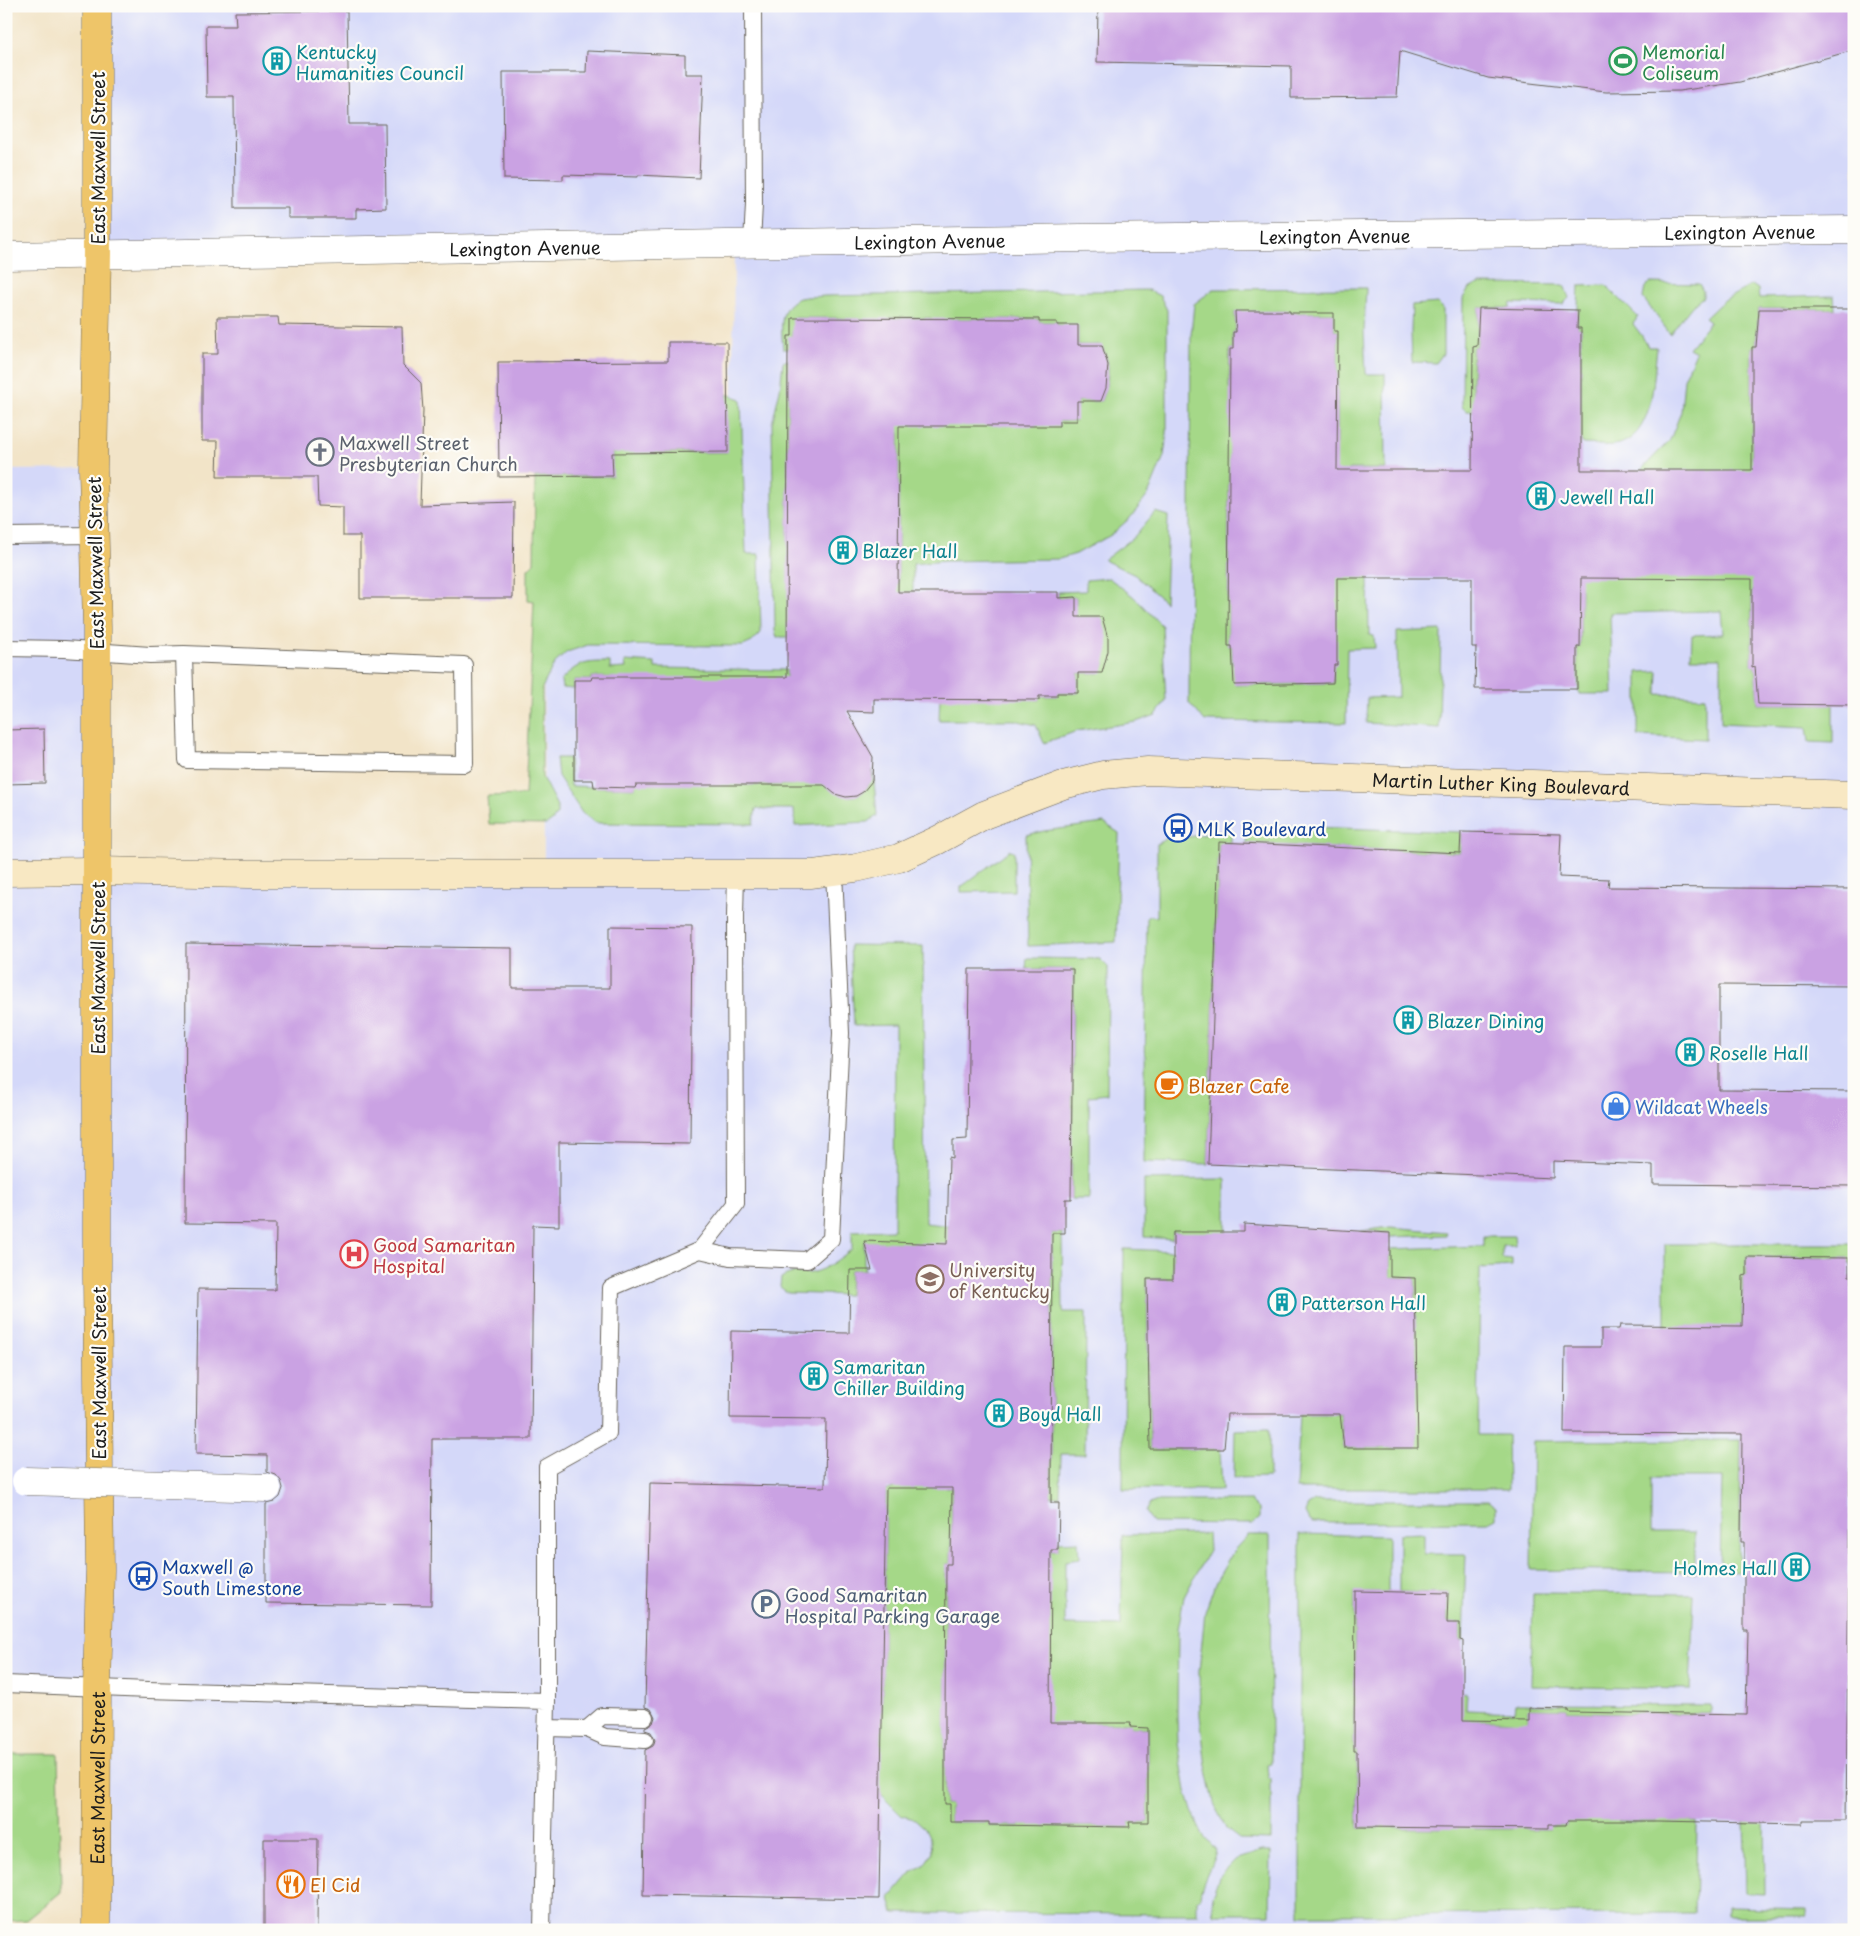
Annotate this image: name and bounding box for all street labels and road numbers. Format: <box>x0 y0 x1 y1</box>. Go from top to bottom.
street label: East Maxwell Street <box>84 71 111 245</box>
street label: Lexington Avenue <box>1664 217 1816 245</box>
street label: Lexington Avenue <box>1259 221 1411 250</box>
street label: Lexington Avenue <box>854 226 1006 255</box>
street label: Lexington Avenue <box>449 233 601 262</box>
street label: East Maxwell Street <box>80 476 110 650</box>
street label: Martin Luther King Boulevard <box>1372 765 1630 801</box>
street label: East Maxwell Street <box>84 881 111 1055</box>
street label: East Maxwell Street <box>85 1286 112 1460</box>
street label: East Maxwell Street <box>83 1691 110 1865</box>

